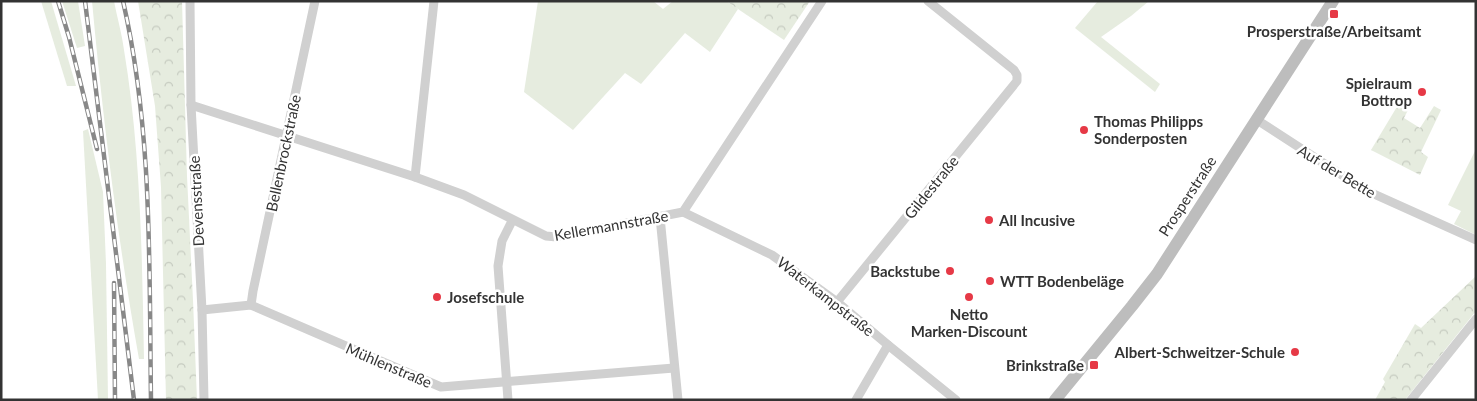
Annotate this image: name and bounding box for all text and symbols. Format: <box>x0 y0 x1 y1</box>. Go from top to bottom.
marker: Prosperstraße/Arbeitsamt <box>1328 8 1340 20</box>
place label: Prosperstraße/Arbeitsamt <box>1247 22 1422 40</box>
place label: Spielraum Bottrop <box>1346 74 1412 109</box>
marker: Spielraum Bottrop <box>1416 86 1428 98</box>
street label: Bellenbrockstraße <box>262 93 304 213</box>
place label: Thomas Philipps Sonderposten <box>1094 112 1203 147</box>
marker: Thomas Philipps Sonderposten <box>1078 124 1090 136</box>
street label: Auf der Bette <box>1295 141 1379 201</box>
street label: Gildestraße <box>900 152 962 222</box>
street label: Prosperstraße <box>1154 152 1220 240</box>
street label: Devensstraße <box>185 155 207 247</box>
street label: Kellermannstraße <box>553 206 670 244</box>
place label: All Incusive <box>998 211 1075 229</box>
marker: All Incusive <box>983 214 995 226</box>
street label: Waterkampstraße <box>774 253 878 339</box>
place label: Backstube <box>870 262 940 280</box>
marker: Backstube <box>944 265 956 277</box>
place label: WTT Bodenbeläge <box>1000 272 1124 290</box>
marker: WTT Bodenbeläge <box>984 275 996 287</box>
place label: Josefschule <box>447 288 524 306</box>
marker: Josefschule <box>431 291 443 303</box>
marker: Netto Marken-Discount <box>963 291 975 303</box>
place label: Netto Marken-Discount <box>911 305 1028 340</box>
street label: Mühlenstraße <box>343 339 435 391</box>
place label: Albert-Schweitzer-Schule <box>1114 343 1285 361</box>
marker: Albert-Schweitzer-Schule <box>1289 346 1301 358</box>
place label: Brinkstraße <box>1006 356 1084 374</box>
marker: Brinkstraße <box>1088 359 1100 371</box>

